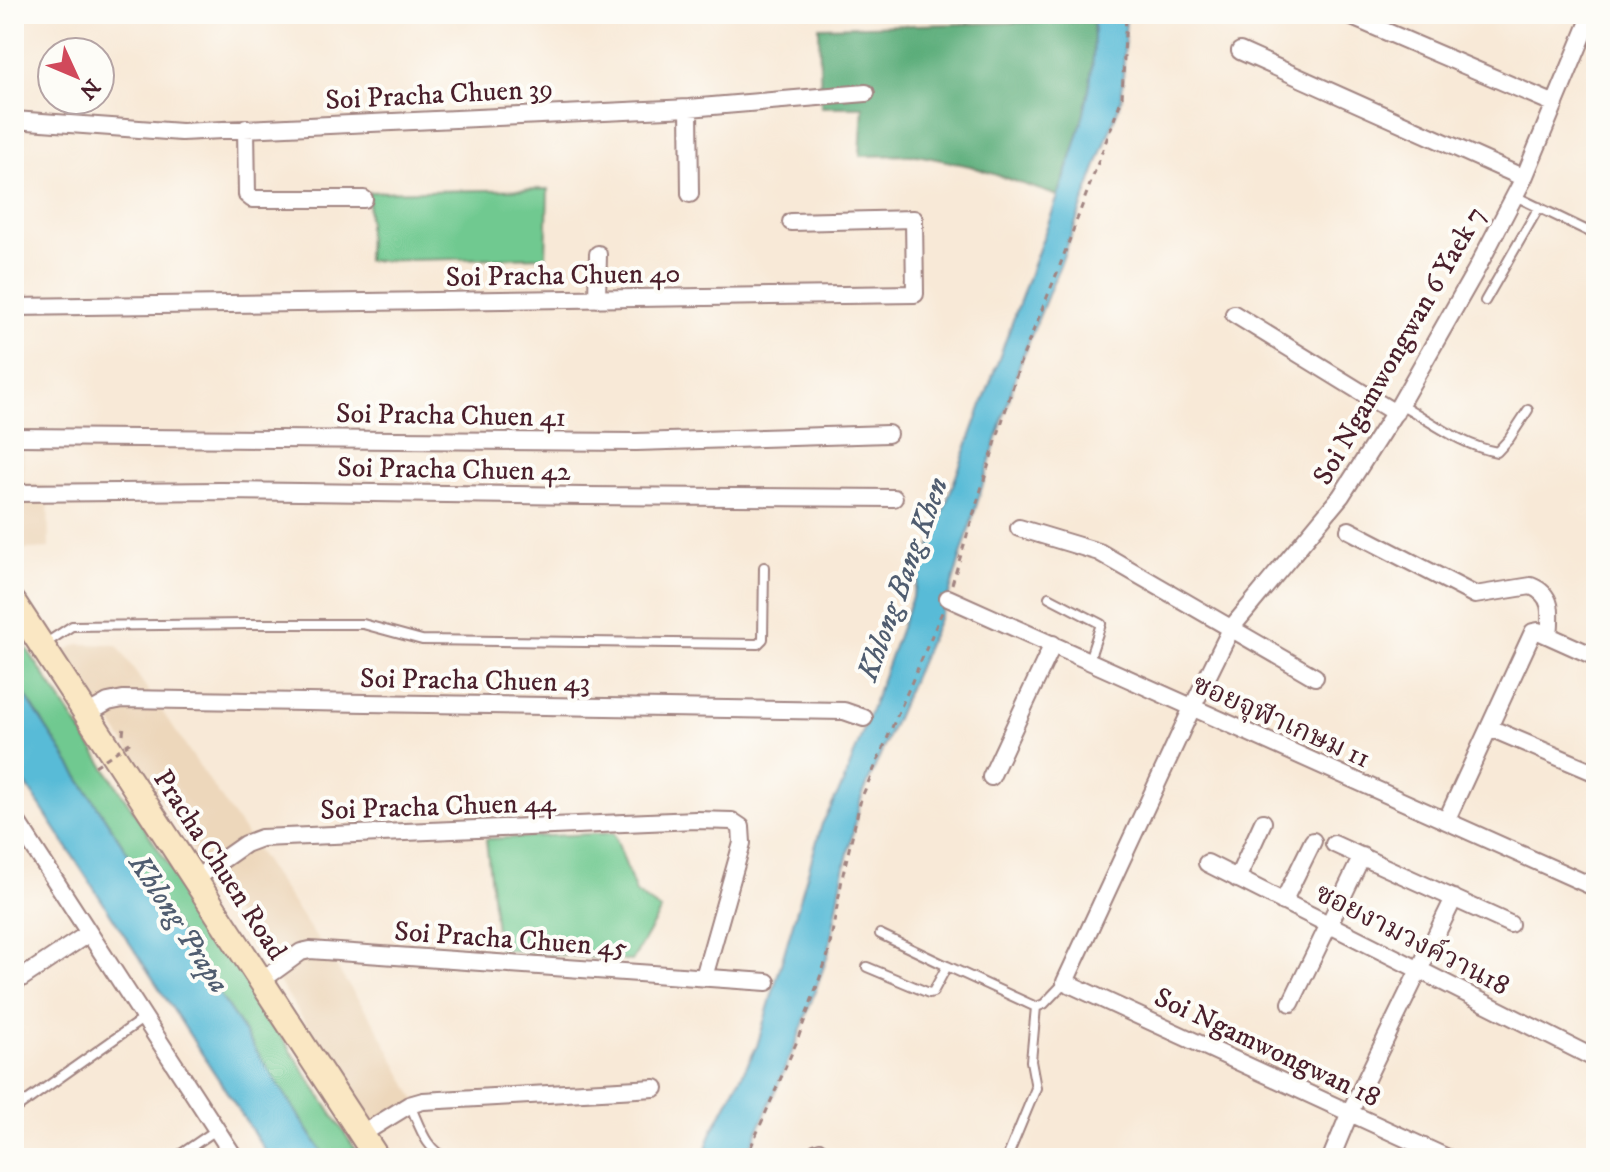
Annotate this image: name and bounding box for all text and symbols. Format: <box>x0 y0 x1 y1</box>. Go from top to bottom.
north arrow <box>36 36 116 116</box>
street label: Soi Pracha Chuen 39 <box>324 71 554 118</box>
text: N <box>73 73 105 105</box>
street label: Soi Ngamwongwan 6 Yaek 7 <box>1305 200 1493 491</box>
street label: Soi Pracha Chuen 40 <box>445 256 681 295</box>
street label: Soi Pracha Chuen 41 <box>336 396 566 435</box>
street label: Soi Pracha Chuen 42 <box>337 450 571 489</box>
water label: Khlong Bang Khen <box>849 473 957 687</box>
street label: Soi Pracha Chuen 43 <box>360 661 590 700</box>
street label: ซอยจุฬาเกษม 11 <box>1187 667 1376 776</box>
street label: Pracha Chuen Road <box>145 763 294 967</box>
street label: Soi Pracha Chuen 44 <box>320 785 557 828</box>
water label: Khlong Prapa <box>120 847 237 1000</box>
street label: ซอยงามวงค์วาน18 <box>1309 875 1515 1003</box>
street label: Soi Pracha Chuen 45 <box>393 914 629 965</box>
street label: Soi Ngamwongwan 18 <box>1149 980 1386 1115</box>

